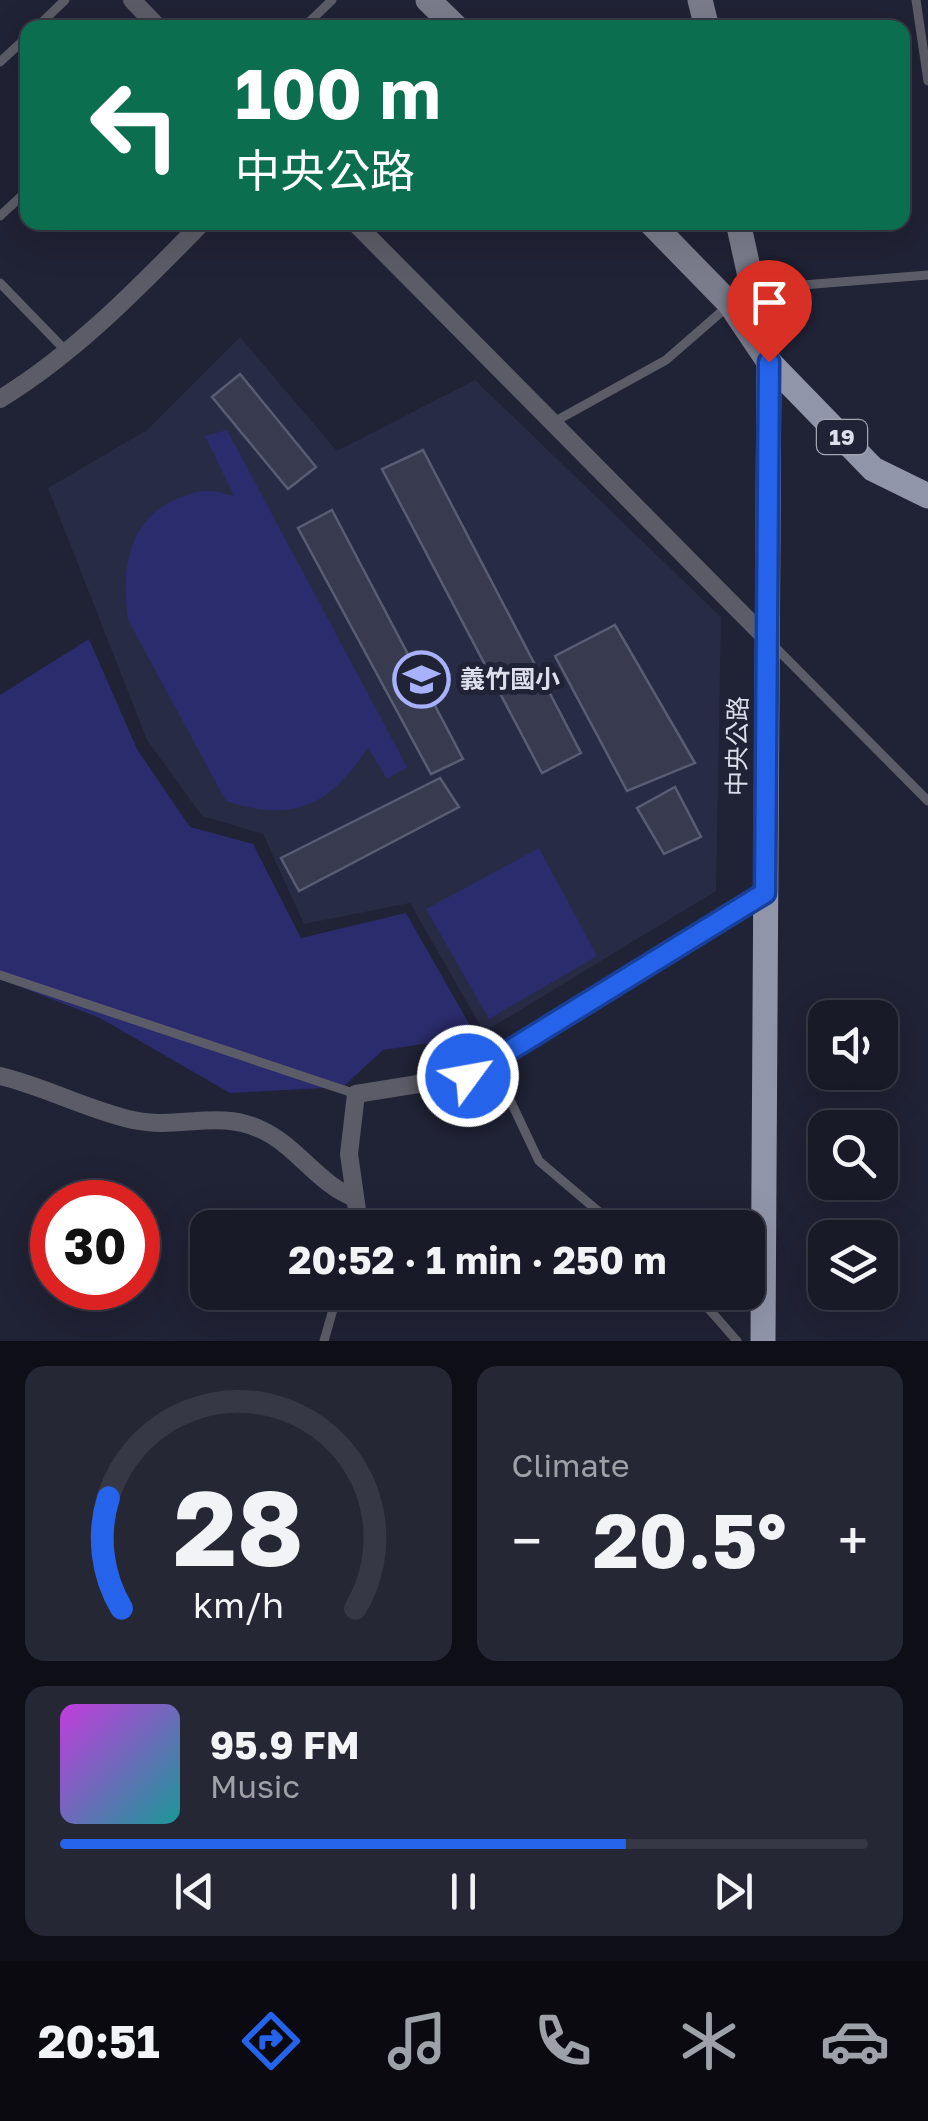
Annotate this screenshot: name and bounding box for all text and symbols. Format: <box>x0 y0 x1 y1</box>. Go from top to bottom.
text: 100 m <box>235 50 441 134</box>
icon: left <box>70 60 200 190</box>
text: 中央公路 <box>235 143 415 197</box>
pin <box>727 260 812 363</box>
icon: arrive <box>742 275 797 330</box>
road number: 19 <box>817 420 867 454</box>
school or university icon: 義竹國小 <box>391 649 451 709</box>
place label: 義竹國小 <box>460 663 560 694</box>
street label: 中央公路 <box>720 696 753 796</box>
map controls <box>808 1000 898 1310</box>
button: sound <box>808 1000 898 1090</box>
position arrow <box>416 1024 520 1128</box>
button: search <box>808 1110 898 1200</box>
speed limit sign: 30 <box>30 1180 160 1310</box>
button: layers <box>808 1220 898 1310</box>
text: 20:52 · 1 min · 250 m <box>288 1237 667 1282</box>
text: Climate <box>512 1446 630 1484</box>
text: 28 <box>173 1464 303 1589</box>
text: 20.5° <box>593 1494 787 1585</box>
text: − <box>512 1507 542 1573</box>
text: + <box>838 1507 868 1573</box>
text: km/h <box>193 1583 284 1626</box>
text: 95.9 FM <box>210 1722 360 1767</box>
text: Music <box>210 1767 300 1805</box>
icon: previous <box>167 1864 222 1919</box>
icon: pause <box>436 1864 491 1919</box>
icon: next <box>706 1864 761 1919</box>
icon: directions <box>236 2006 306 2076</box>
icon: music <box>382 2006 452 2076</box>
icon: phone <box>528 2006 598 2076</box>
icon: climate <box>674 2006 744 2076</box>
icon: car <box>820 2006 890 2076</box>
text: 20:51 <box>38 2014 160 2068</box>

